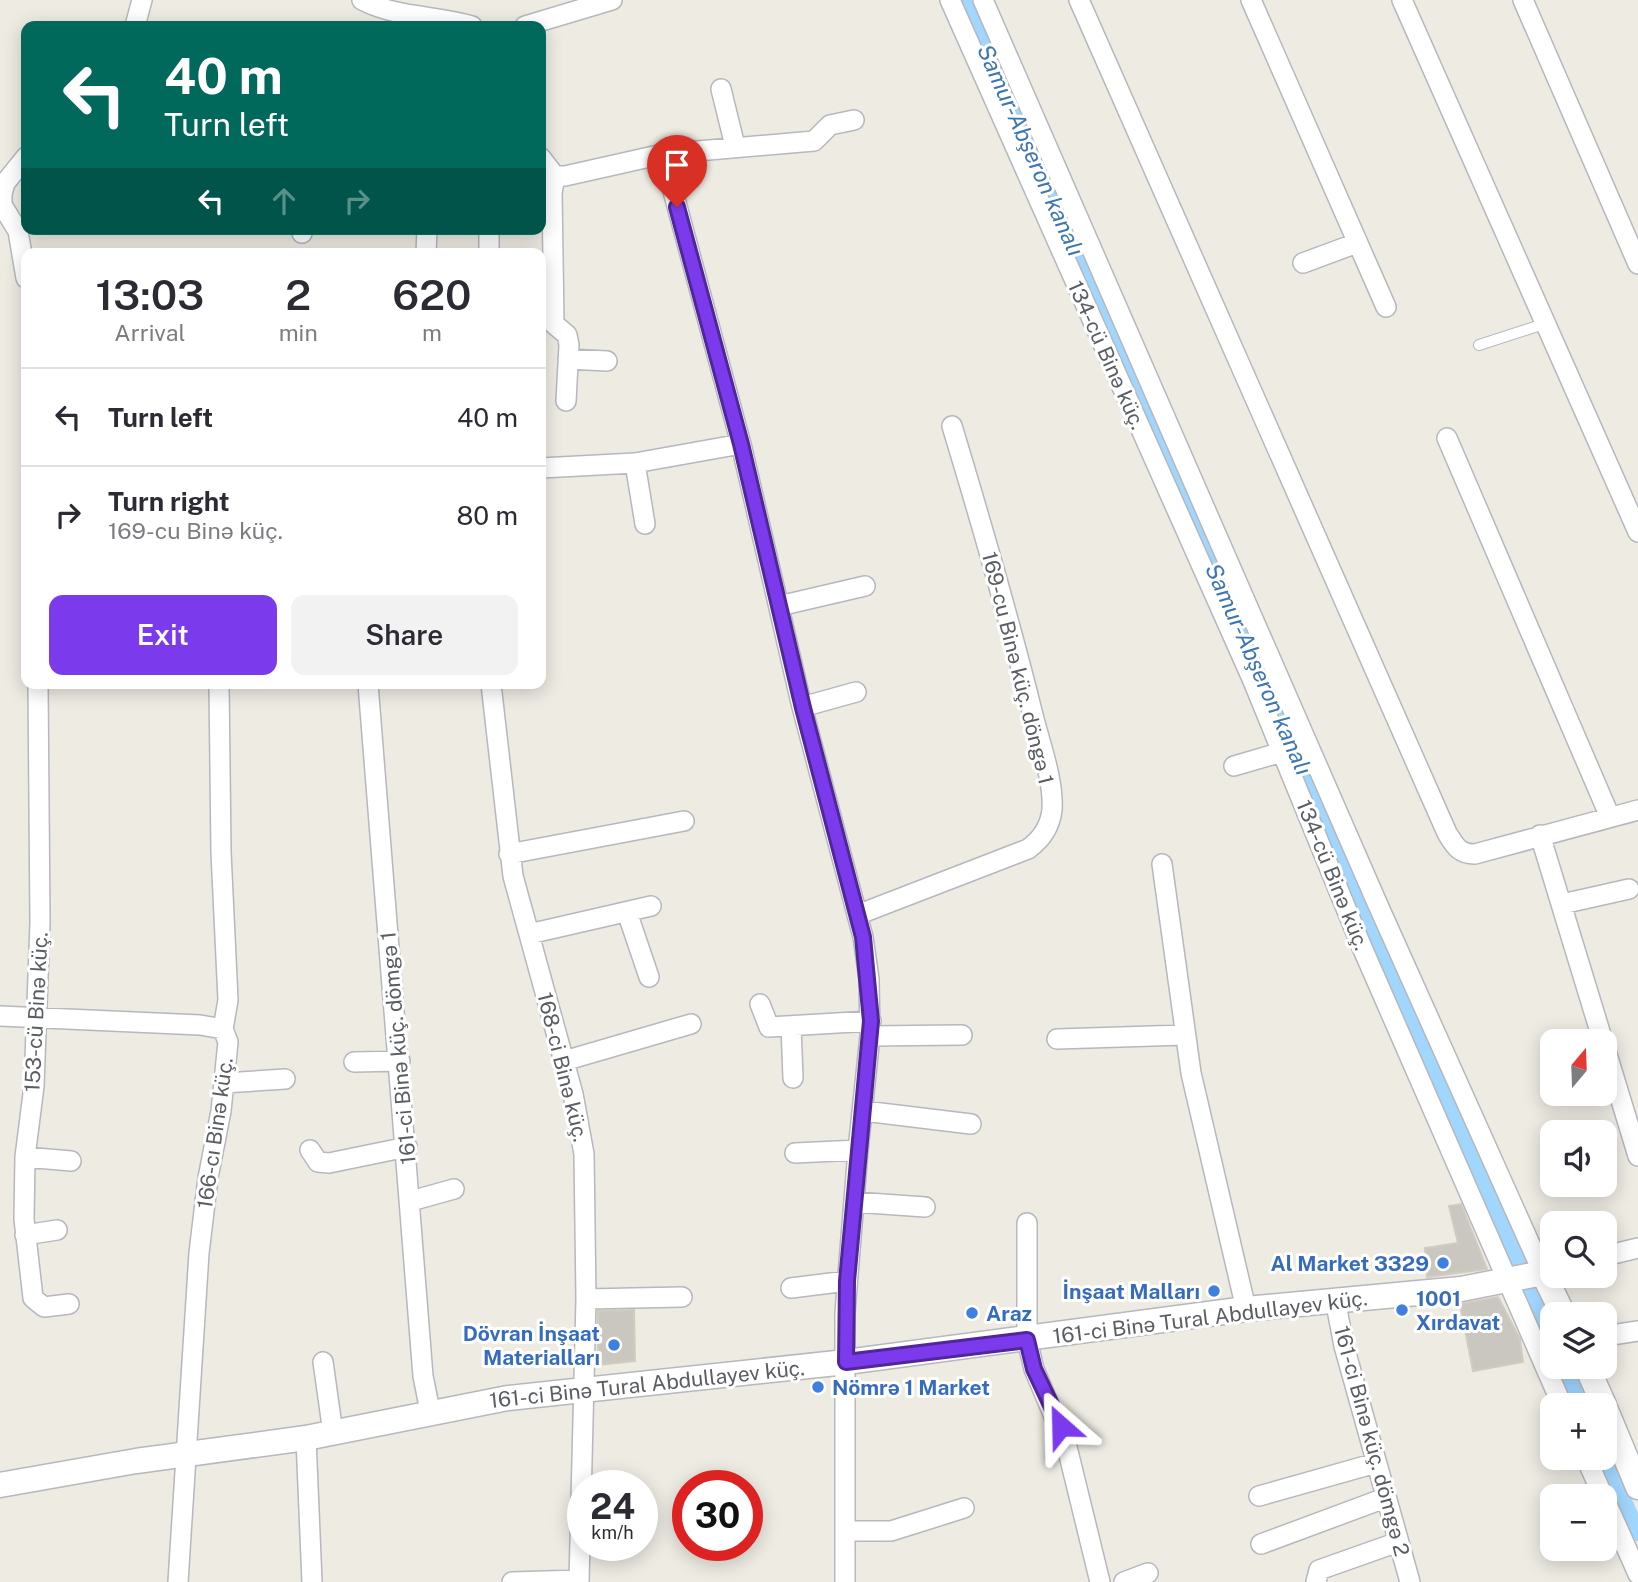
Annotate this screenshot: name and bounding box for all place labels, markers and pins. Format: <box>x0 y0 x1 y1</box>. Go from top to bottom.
pin <box>647 135 707 207</box>
place label: Al Market 3329 <box>1270 1251 1429 1276</box>
marker: Al Market 3329 <box>1435 1255 1451 1271</box>
place label: İnşaat Malları <box>1063 1279 1200 1304</box>
marker: İnşaat Malları <box>1206 1283 1222 1299</box>
place label: 1001 Xırdavat <box>1416 1286 1500 1335</box>
place label: Araz <box>986 1301 1032 1326</box>
marker: 1001 Xırdavat <box>1394 1302 1410 1318</box>
marker: Araz <box>964 1305 980 1321</box>
place label: Dövran İnşaat Materialları <box>463 1321 600 1370</box>
marker: Dövran İnşaat Materialları <box>606 1337 622 1353</box>
place label: Nömrə 1 Market <box>832 1375 990 1400</box>
marker: Nömrə 1 Market <box>810 1379 826 1395</box>

